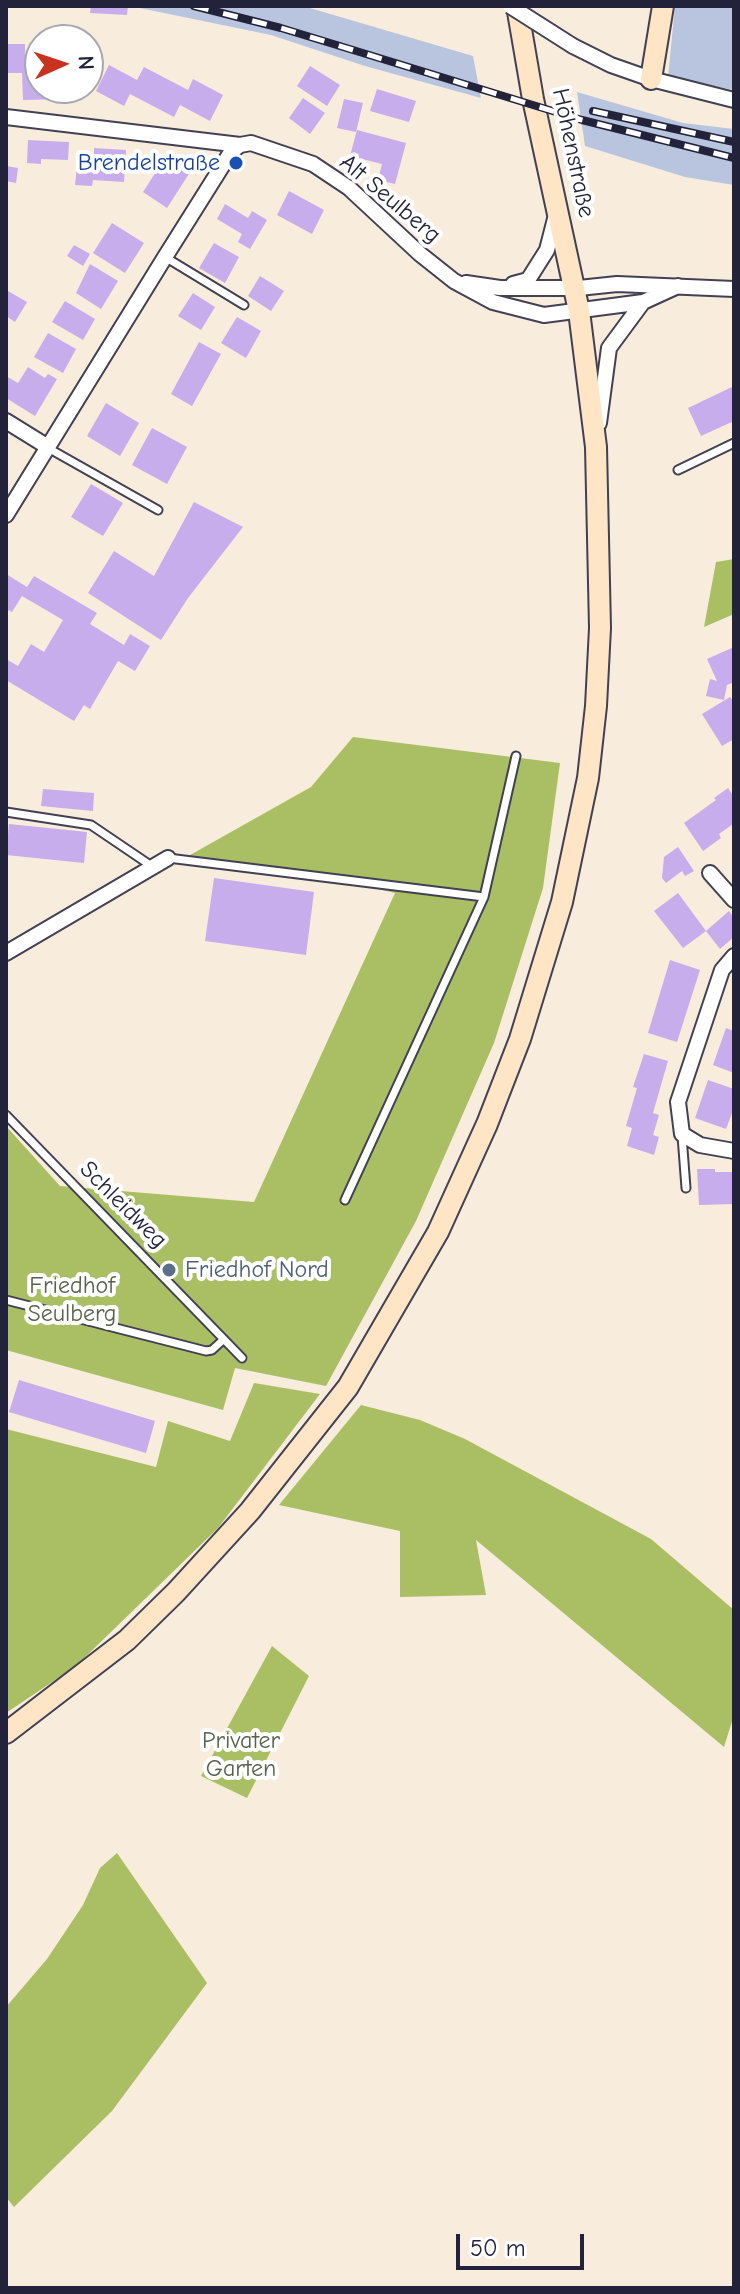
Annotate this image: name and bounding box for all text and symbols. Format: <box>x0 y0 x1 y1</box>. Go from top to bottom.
north arrow <box>24 24 104 104</box>
text: N <box>73 55 99 71</box>
street label: Höhenstraße <box>545 86 601 220</box>
street label: Alt Seulberg <box>334 148 446 250</box>
place label: Brendelstraße <box>78 149 220 177</box>
marker: Brendelstraße <box>227 154 245 172</box>
street label: Schleidweg <box>73 1155 173 1255</box>
place label: Friedhof Nord <box>185 1256 329 1284</box>
marker: Friedhof Nord <box>160 1261 178 1279</box>
park label: Friedhof Seulberg <box>27 1272 117 1328</box>
park label: Privater Garten <box>202 1727 280 1783</box>
scale bar <box>460 2218 588 2268</box>
text: 50 m <box>470 2234 526 2262</box>

